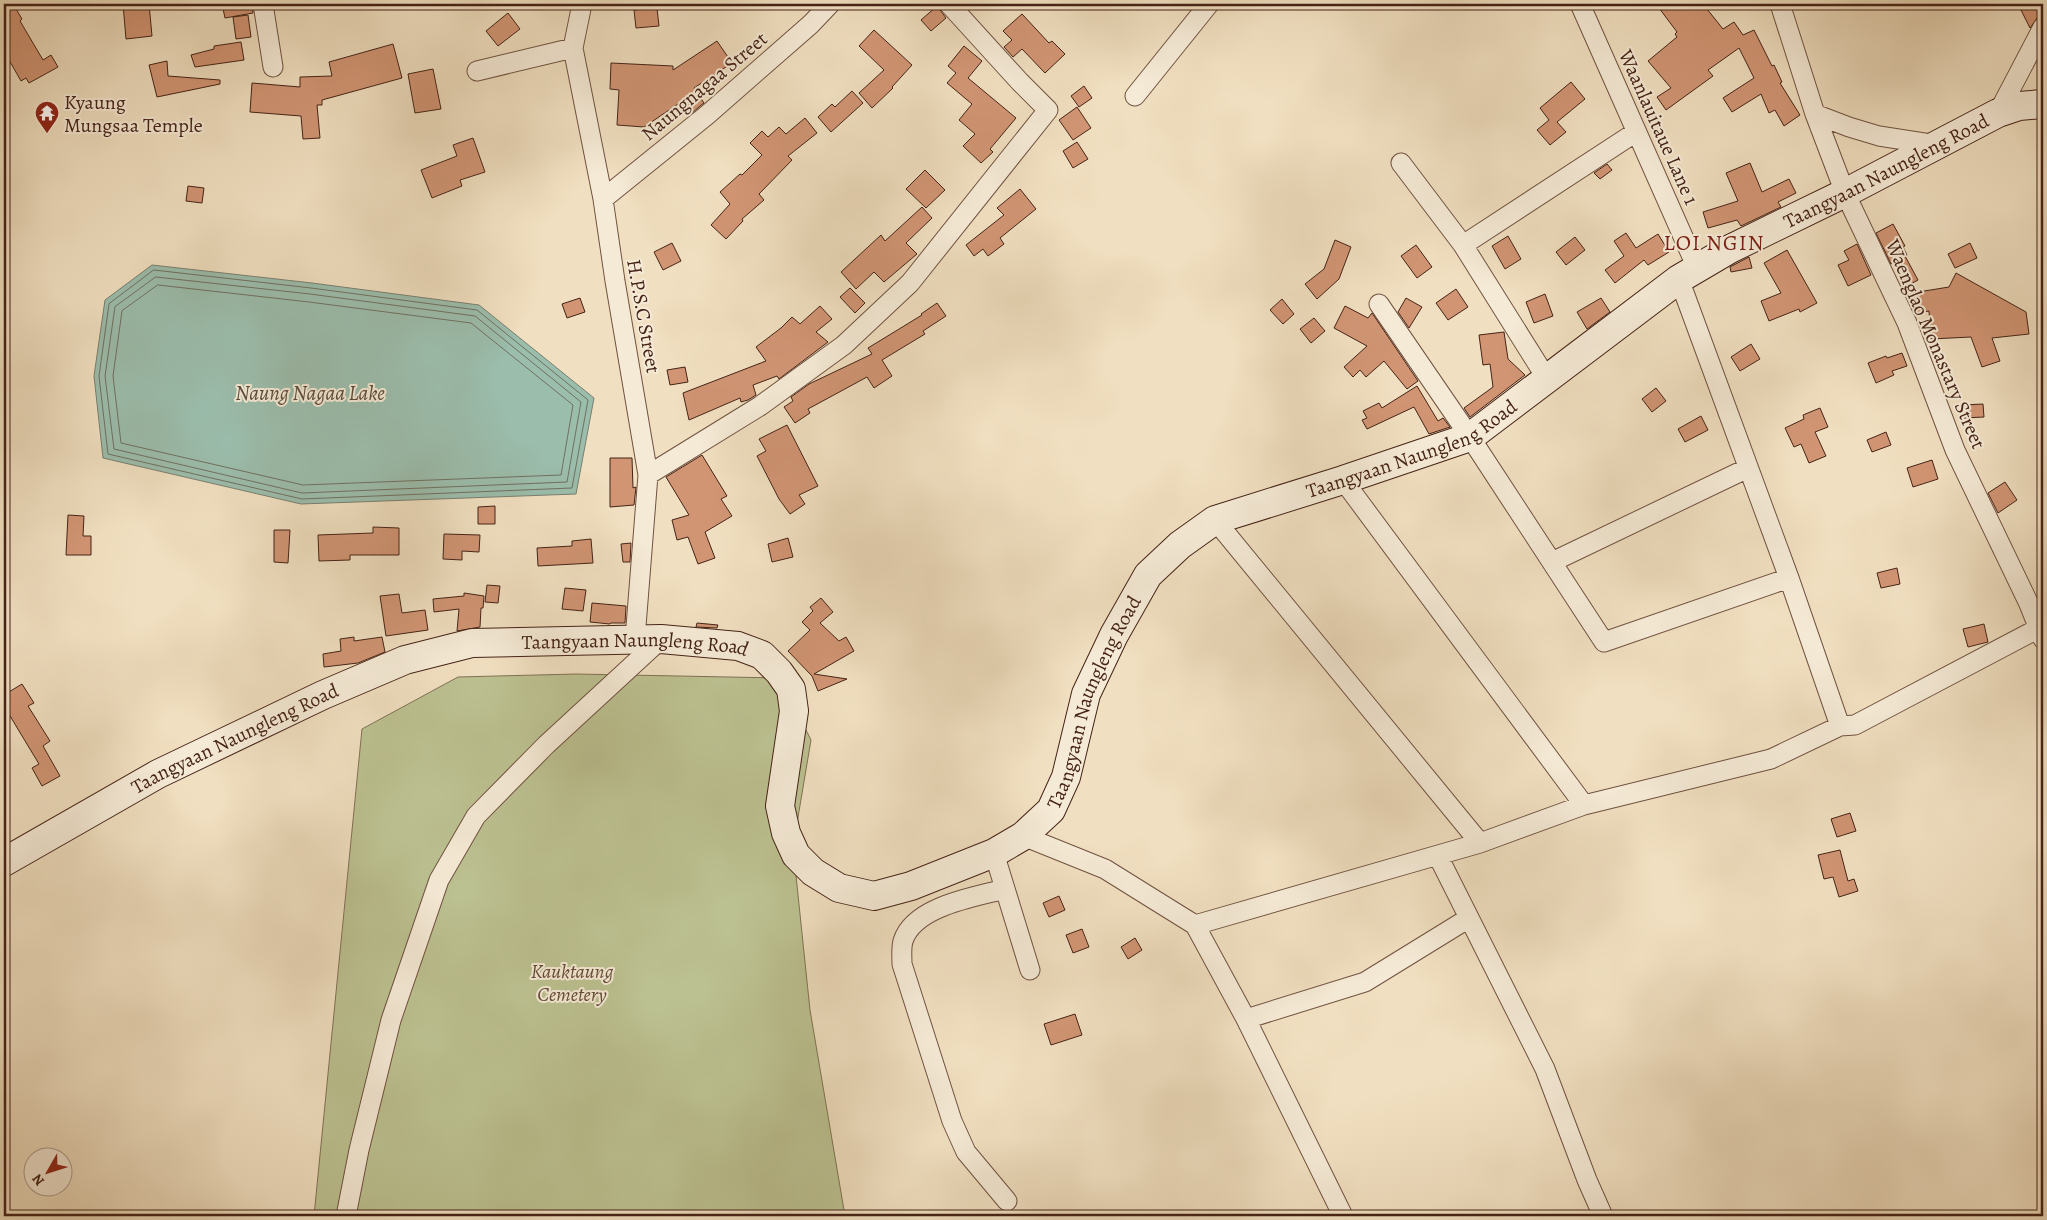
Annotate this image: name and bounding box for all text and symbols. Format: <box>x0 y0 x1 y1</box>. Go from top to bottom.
street label: Naungnagaa Street <box>636 25 773 147</box>
street label: Waanlauitaue Lane 1 <box>1612 44 1705 209</box>
place label: Kyaung Mungsaa Temple <box>64 89 203 139</box>
temple icon: Kyaung Mungsaa Temple <box>34 100 60 134</box>
street label: Taangyaan Naungleng Road <box>1779 107 1994 235</box>
district label: LOI NGIN <box>1664 228 1764 258</box>
street label: Waenglao Monastary Street <box>1879 234 1992 453</box>
street label: H.P.S.C Street <box>620 257 667 376</box>
water label: Naung Nagaa Lake <box>235 379 385 407</box>
street label: Taangyaan Naungleng Road <box>1303 393 1523 505</box>
street label: Taangyaan Naungleng Road <box>1040 591 1148 813</box>
street label: Taangyaan Naungleng Road <box>521 626 753 663</box>
street label: Taangyaan Naungleng Road <box>126 677 343 801</box>
park label: Kauktaung Cemetery <box>531 958 613 1008</box>
north arrow <box>22 1148 72 1198</box>
text: N <box>28 1170 49 1190</box>

